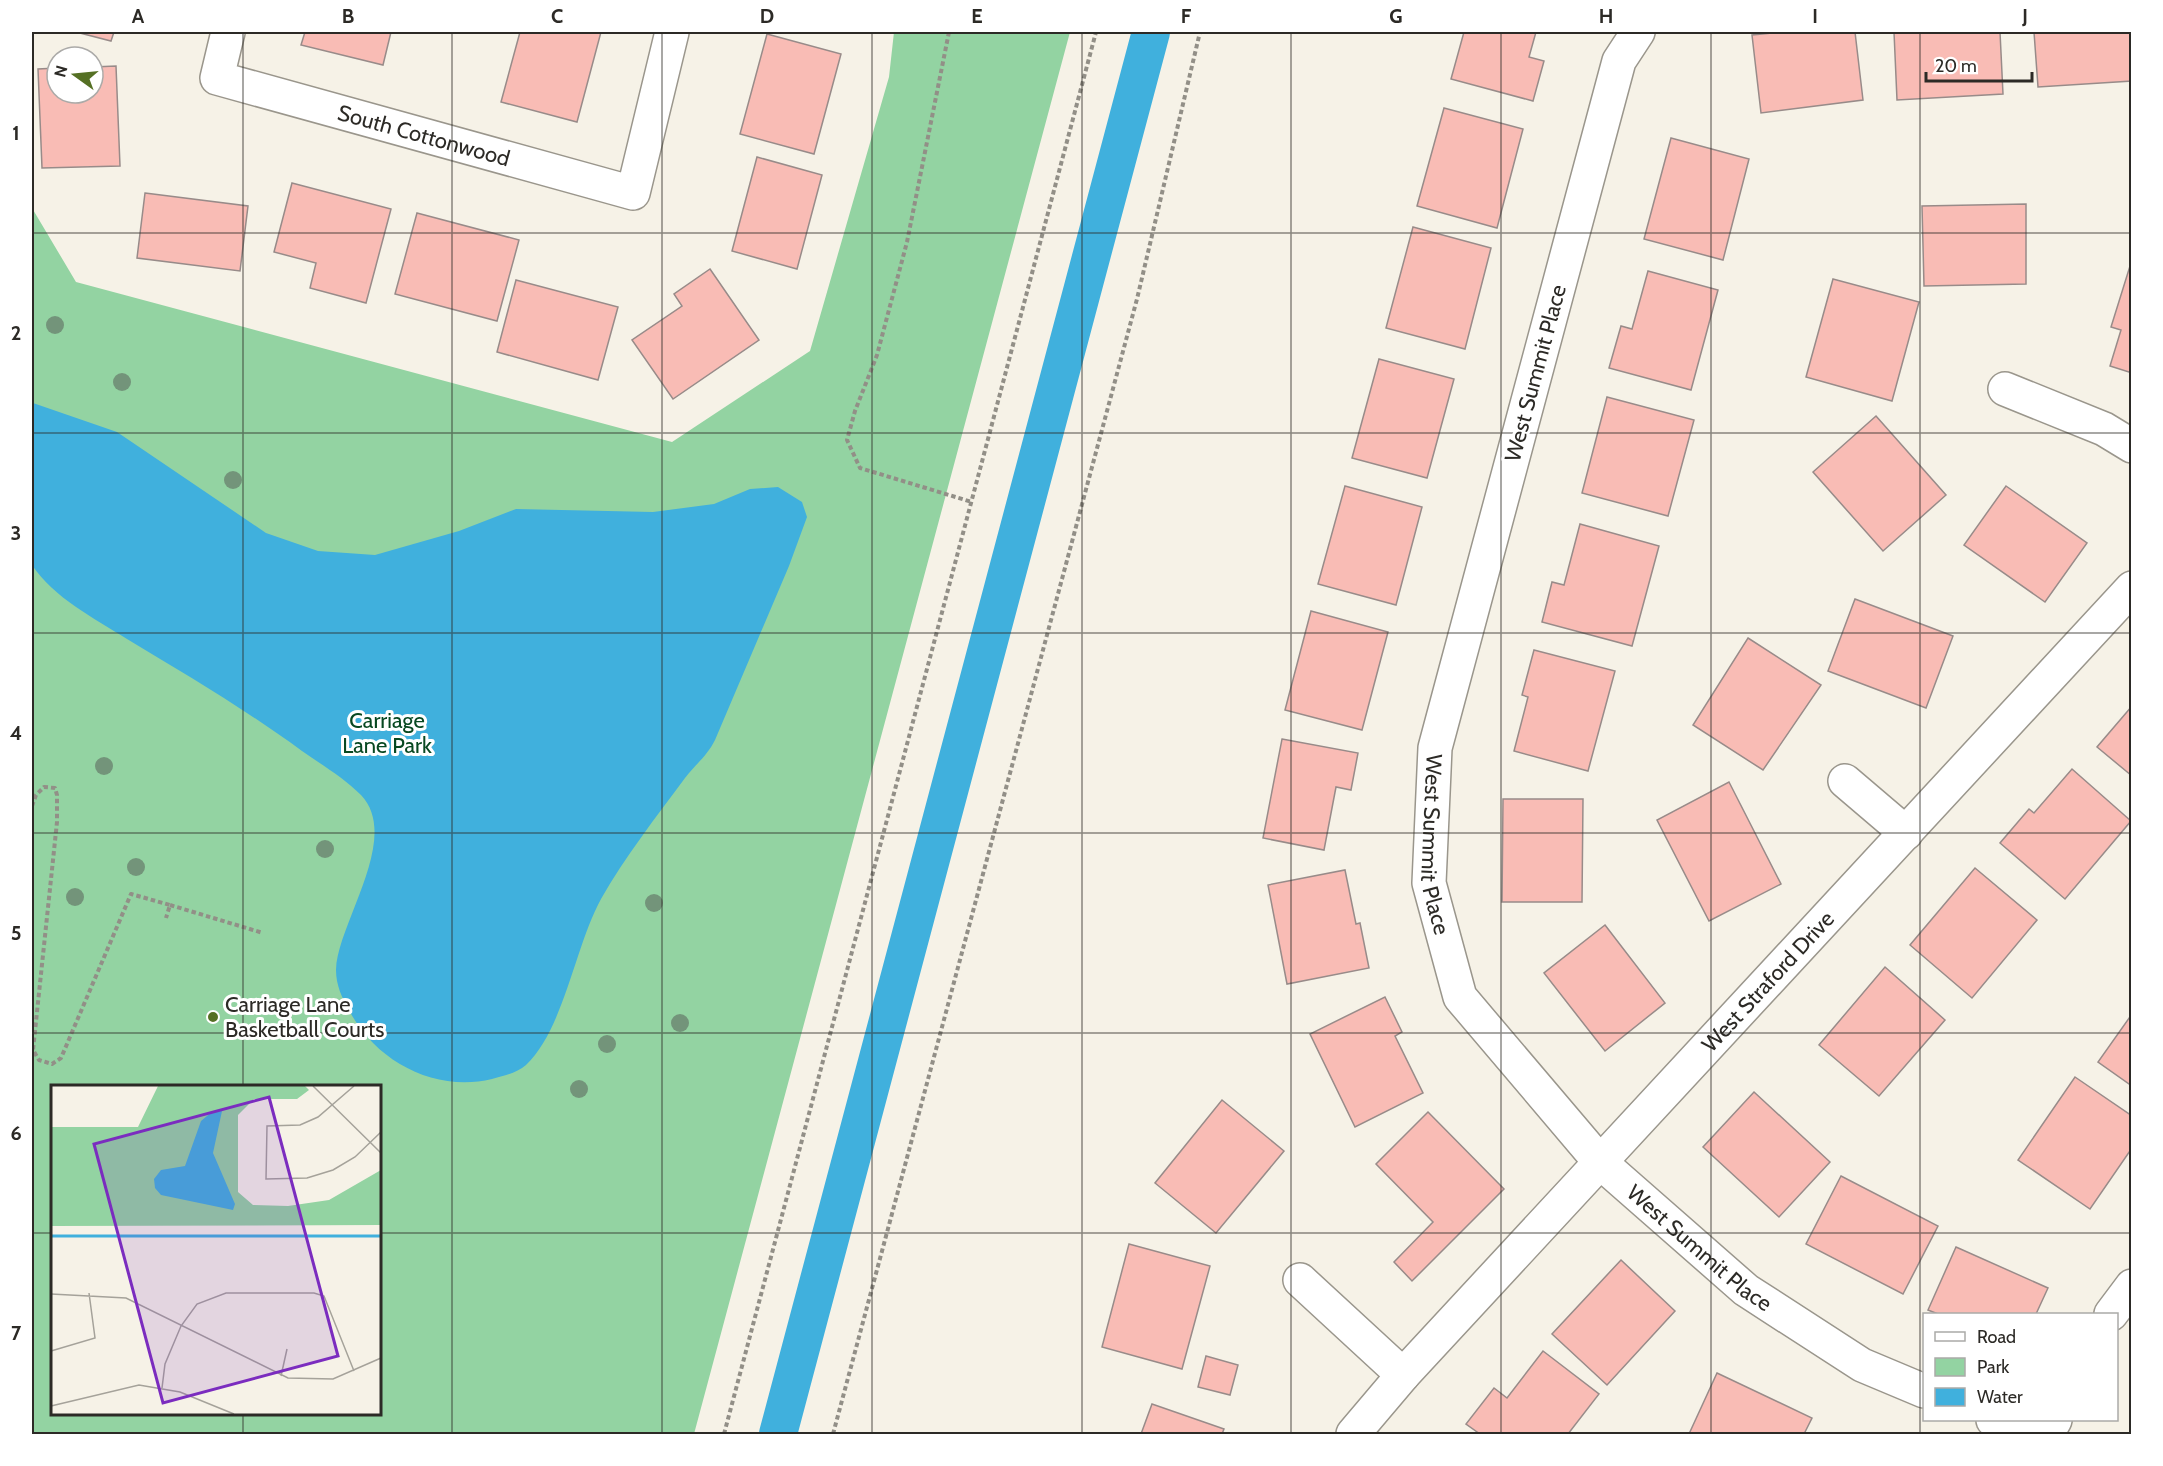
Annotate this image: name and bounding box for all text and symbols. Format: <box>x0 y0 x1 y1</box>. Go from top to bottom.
text: A <box>132 4 145 28</box>
text: B <box>342 4 354 28</box>
text: C <box>551 4 563 28</box>
text: D <box>760 4 774 28</box>
text: E <box>971 4 983 28</box>
text: F <box>1181 4 1192 28</box>
text: G <box>1389 4 1403 28</box>
text: H <box>1599 4 1613 28</box>
text: I <box>1812 4 1818 28</box>
text: J <box>2021 4 2028 28</box>
north arrow <box>45 45 105 105</box>
scale bar <box>1926 45 2032 83</box>
text: 20 m <box>1935 55 1977 77</box>
text: N <box>50 63 72 79</box>
street label: South Cottonwood <box>335 99 513 172</box>
text: 1 <box>12 121 20 145</box>
street label: West Summit Place <box>1499 282 1572 464</box>
text: 2 <box>11 321 21 345</box>
text: 3 <box>11 521 21 545</box>
park label: Carriage Lane Park <box>342 707 432 759</box>
text: 4 <box>10 721 22 745</box>
street label: West Summit Place <box>1415 754 1455 938</box>
street label: West Straford Drive <box>1696 906 1840 1058</box>
text: 5 <box>11 921 21 945</box>
place label: Carriage Lane Basketball Courts <box>225 991 384 1043</box>
marker: Carriage Lane Basketball Courts <box>206 1010 220 1024</box>
inset map <box>51 1085 381 1415</box>
text: 6 <box>10 1121 22 1145</box>
street label: West Summit Place <box>1621 1179 1777 1317</box>
legend <box>1923 1313 2118 1421</box>
text: 7 <box>11 1321 22 1345</box>
text: Road <box>1977 1326 2016 1348</box>
text: Park <box>1977 1356 2010 1378</box>
text: Water <box>1977 1386 2023 1408</box>

